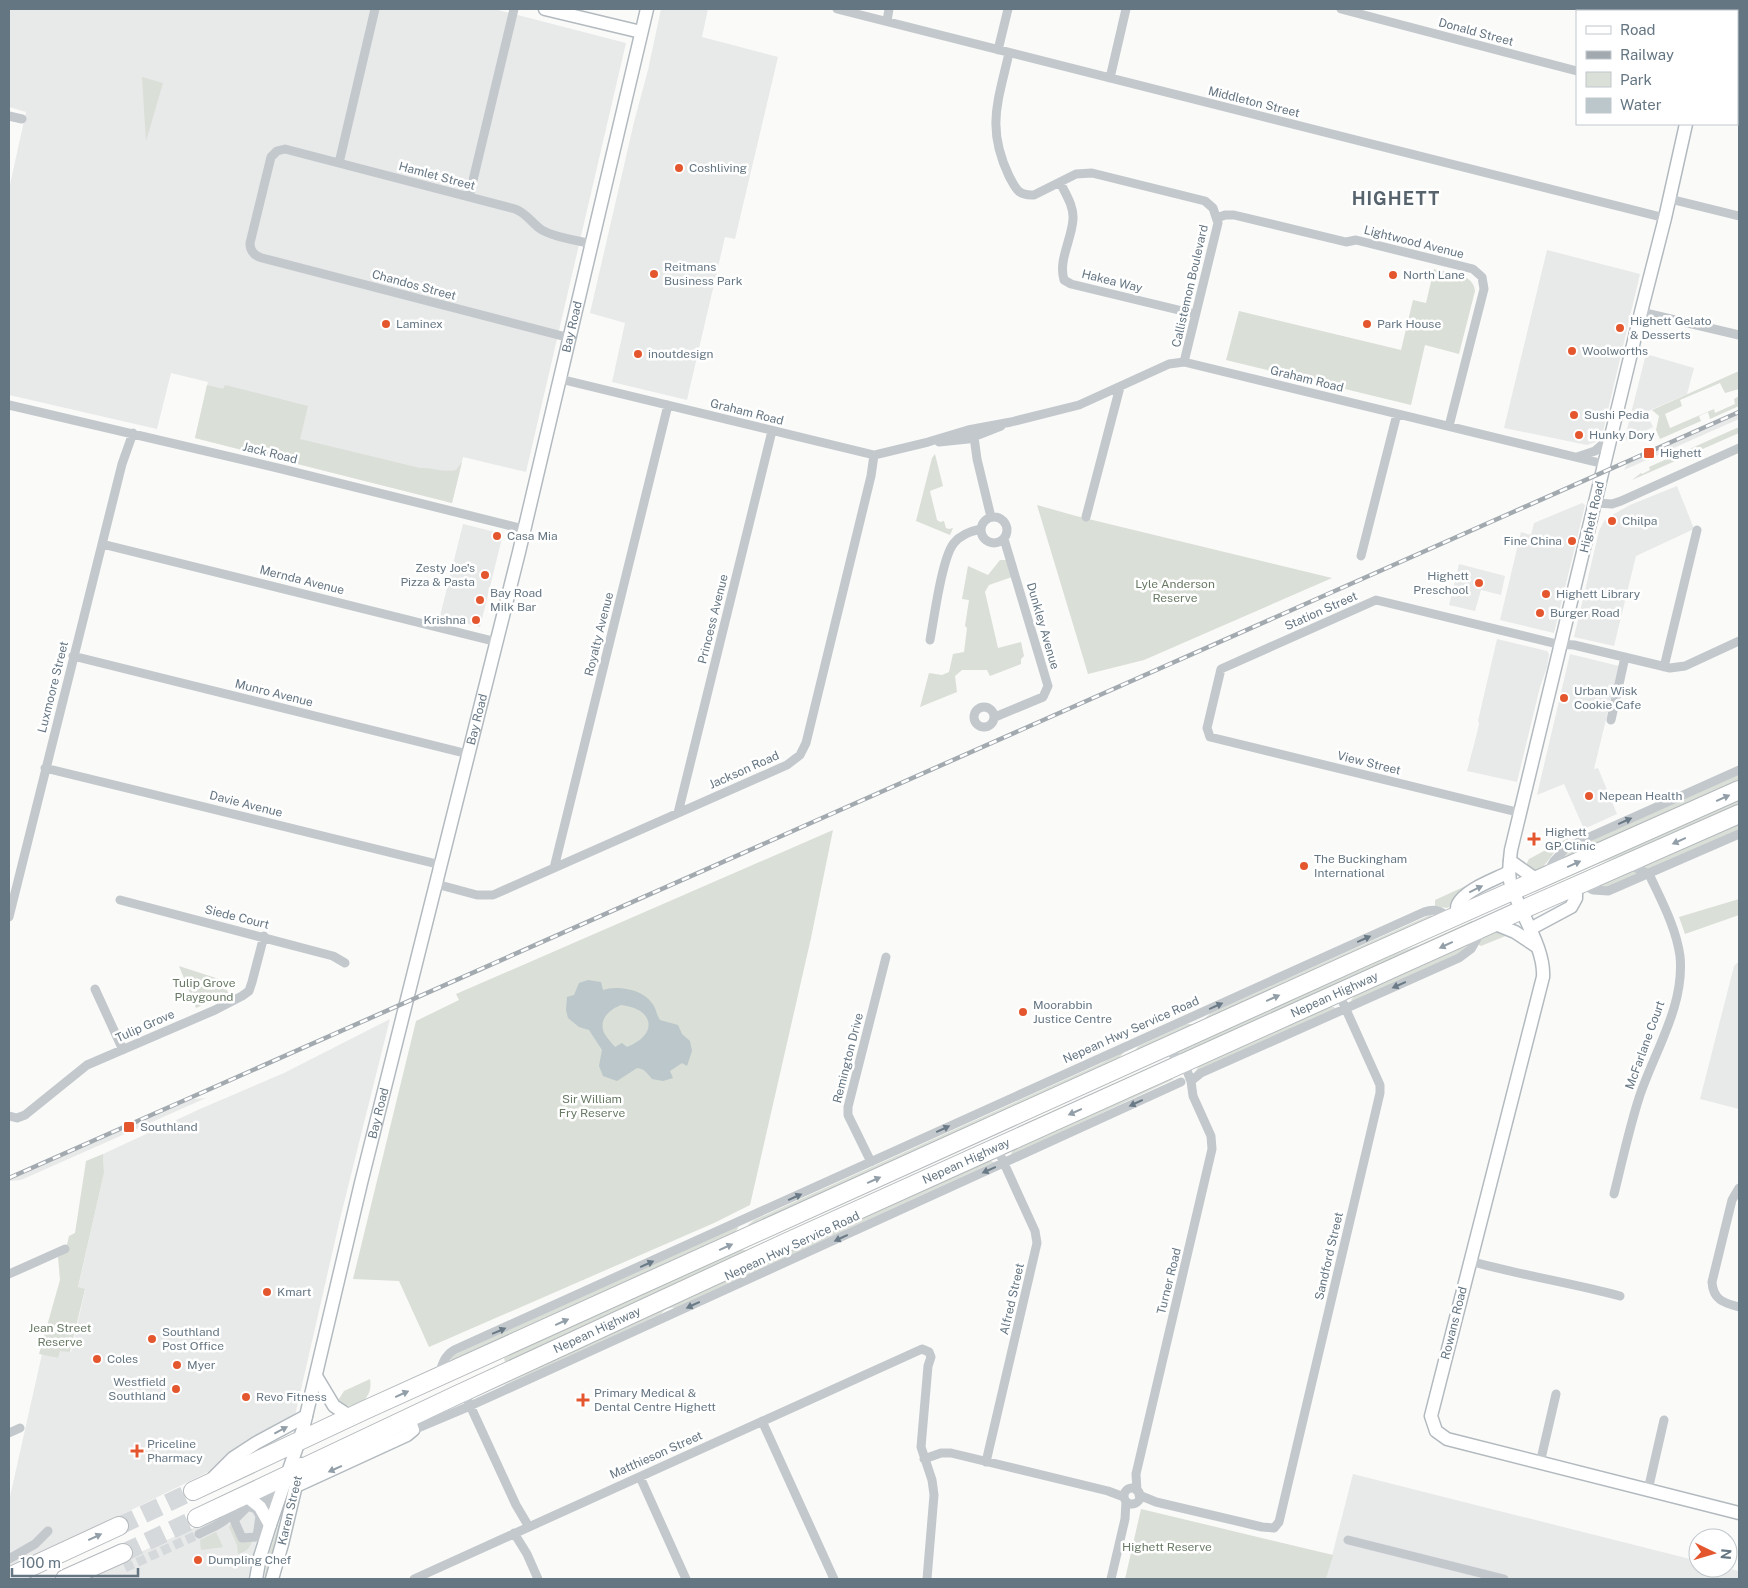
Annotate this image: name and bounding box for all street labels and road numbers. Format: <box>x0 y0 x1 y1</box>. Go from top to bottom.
street label: Donald Street <box>1437 15 1515 49</box>
street label: Middleton Street <box>1207 84 1302 120</box>
street label: Hamlet Street <box>397 159 477 193</box>
street label: Callistemon Boulevard <box>1169 223 1211 349</box>
street label: Lightwood Avenue <box>1362 223 1466 261</box>
street label: Chandos Street <box>370 267 458 303</box>
street label: Hakea Way <box>1080 267 1144 295</box>
street label: Bay Road <box>559 300 585 354</box>
street label: Graham Road <box>1269 363 1345 395</box>
street label: Graham Road <box>709 396 785 428</box>
street label: Jack Road <box>241 439 299 467</box>
street label: Highett Road <box>1577 480 1607 554</box>
street label: Mernda Avenue <box>258 563 346 597</box>
street label: Princess Avenue <box>695 573 731 665</box>
street label: Dunkley Avenue <box>1024 581 1062 671</box>
street label: Station Street <box>1282 589 1360 633</box>
street label: Royalty Avenue <box>582 590 616 677</box>
street label: Luxmoore Street <box>35 639 71 734</box>
street label: Munro Avenue <box>233 677 315 710</box>
street label: Bay Road <box>464 692 490 746</box>
street label: Jackson Road <box>707 748 781 792</box>
street label: View Street <box>1336 748 1403 778</box>
street label: Davie Avenue <box>208 788 284 820</box>
street label: Siede Court <box>203 902 271 932</box>
street label: Nepean Highway <box>1288 969 1381 1021</box>
street label: Nepean Hwy Service Road <box>1061 994 1201 1066</box>
street label: McFarlane Court <box>1622 998 1668 1091</box>
street label: Tulip Grove <box>113 1007 177 1045</box>
street label: Remington Drive <box>830 1011 866 1105</box>
street label: Bay Road <box>365 1086 392 1140</box>
street label: Nepean Highway <box>920 1135 1013 1187</box>
street label: Nepean Hwy Service Road <box>722 1209 862 1283</box>
street label: Sandford Street <box>1312 1210 1346 1301</box>
street label: Turner Road <box>1154 1246 1184 1316</box>
street label: Alfred Street <box>997 1261 1027 1336</box>
street label: Rowans Road <box>1438 1285 1470 1361</box>
street label: Nepean Highway <box>551 1304 643 1356</box>
street label: Matthieson Street <box>607 1428 705 1482</box>
street label: Karen Street <box>275 1474 305 1547</box>

